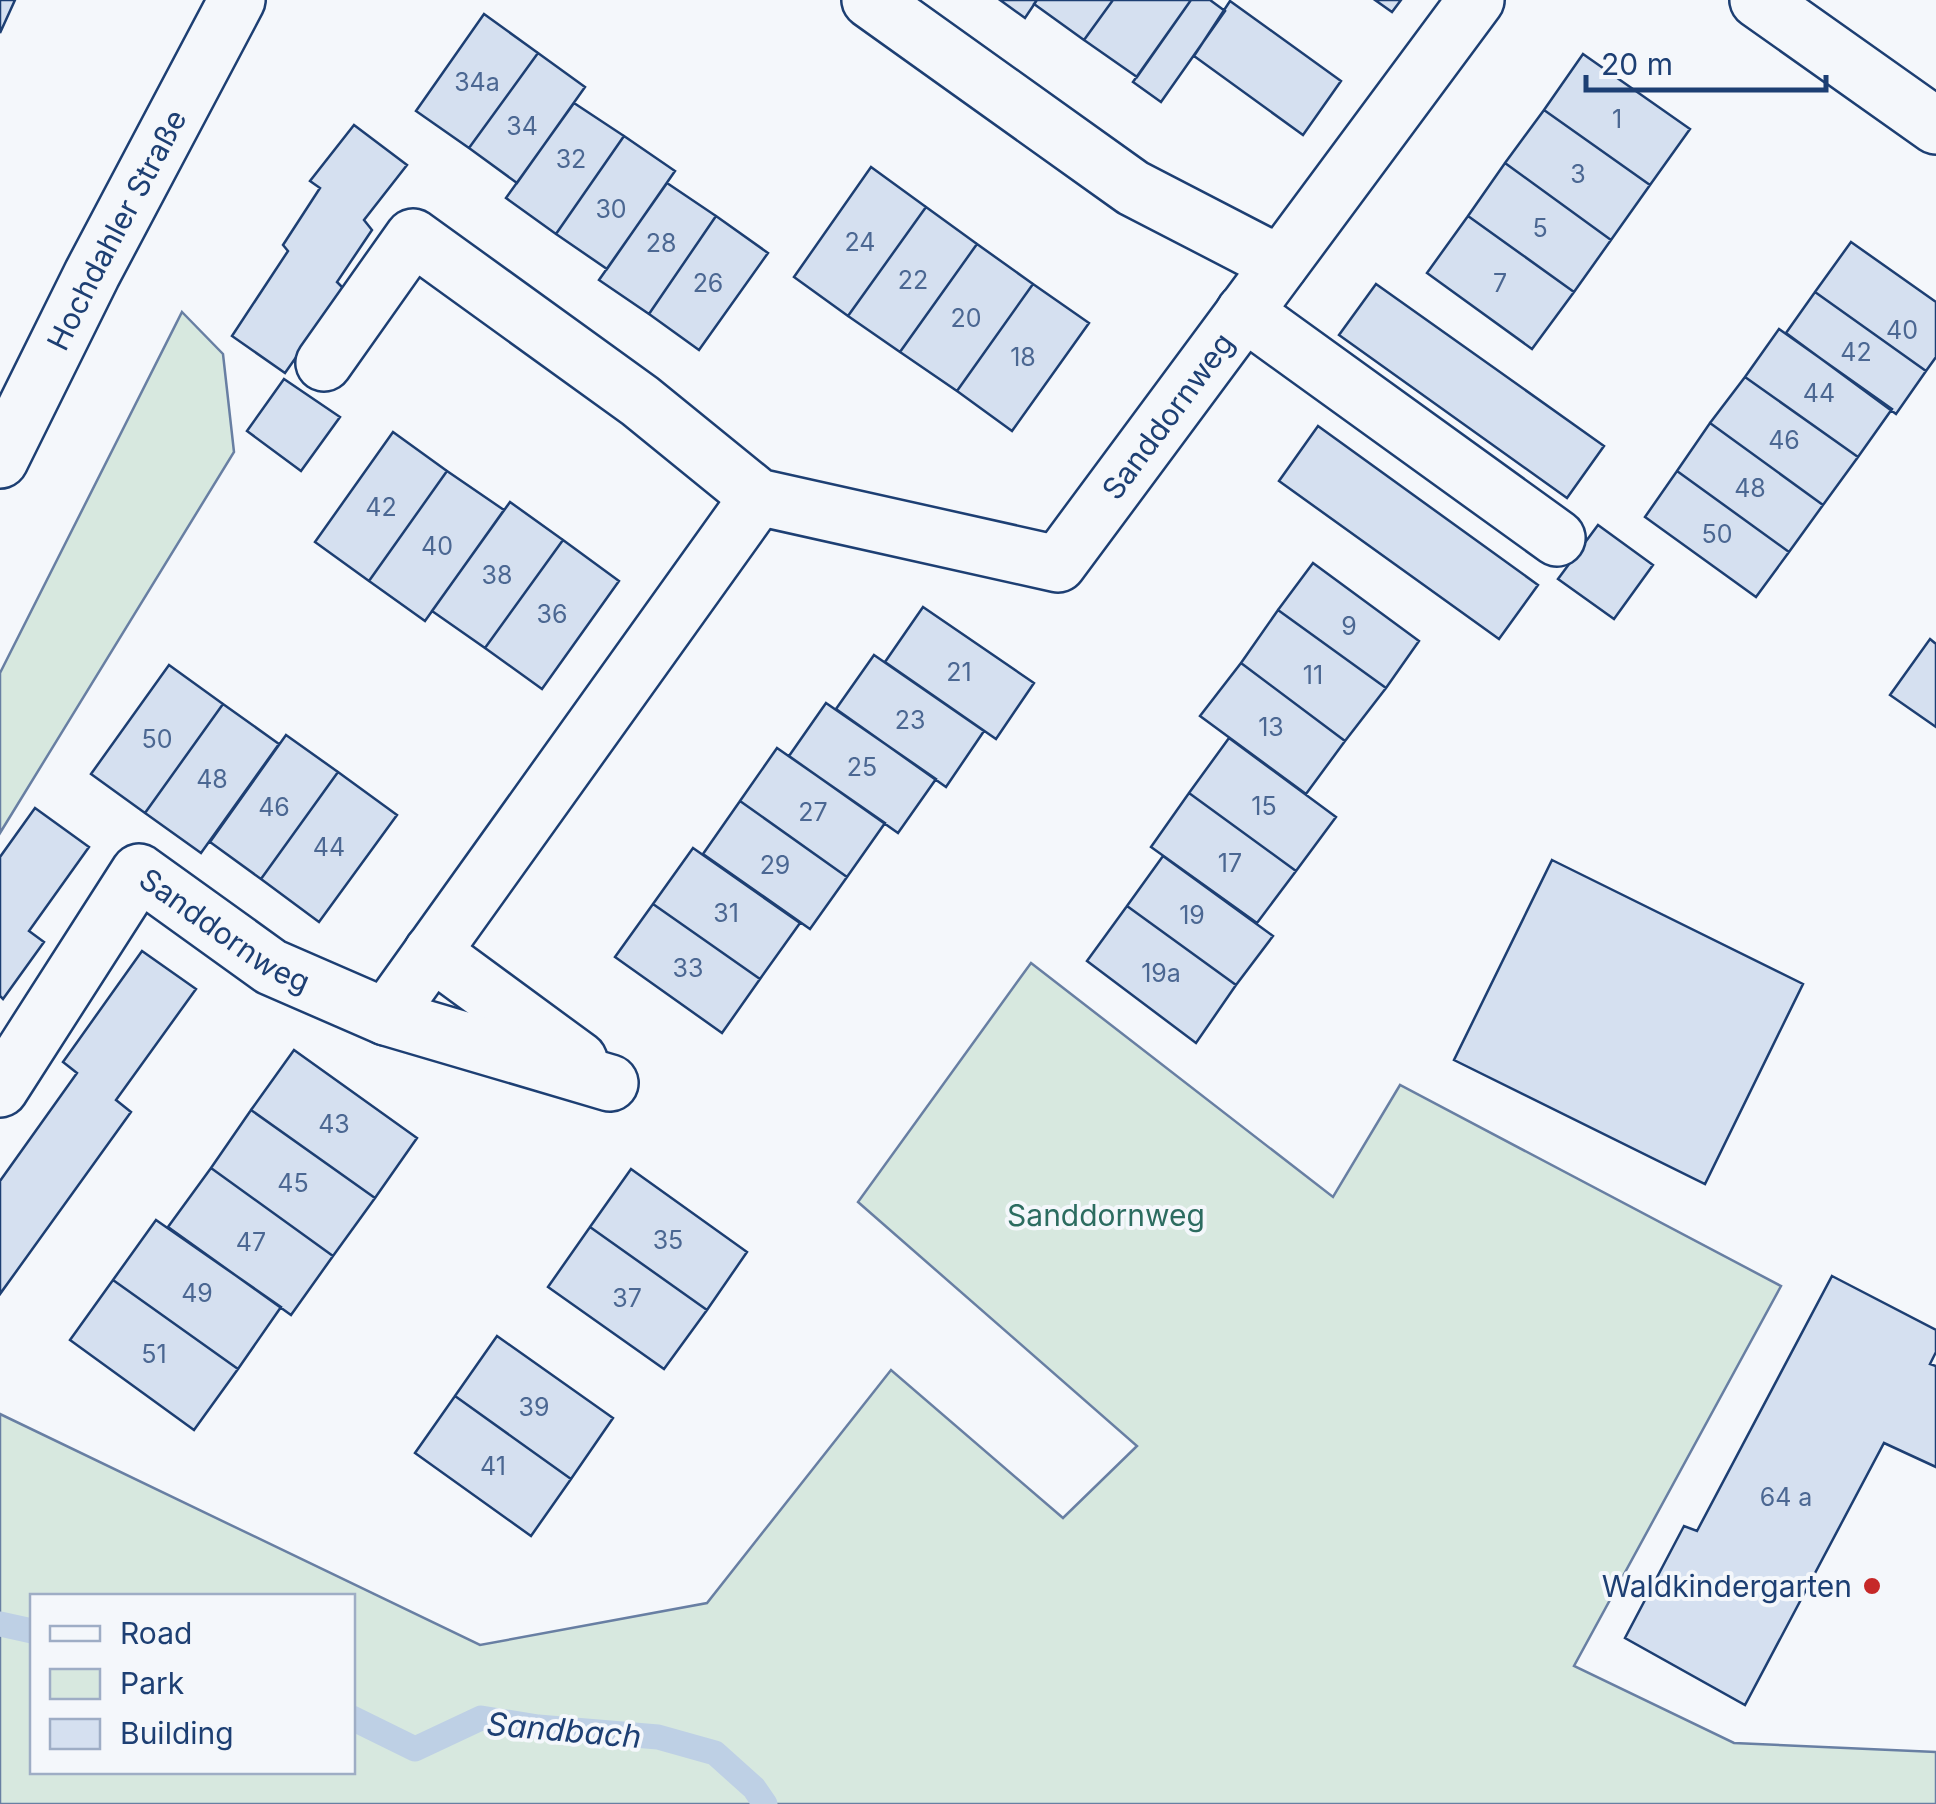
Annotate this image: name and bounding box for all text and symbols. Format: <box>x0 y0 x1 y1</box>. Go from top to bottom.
scale bar <box>1586 30 1826 92</box>
text: 20 m <box>1601 46 1673 82</box>
house number: 34a <box>454 67 500 97</box>
street label: Hochdahler Straße <box>39 103 194 356</box>
house number: 1 <box>1612 104 1622 134</box>
house number: 34 <box>506 111 538 141</box>
house number: 32 <box>556 144 586 174</box>
house number: 3 <box>1570 159 1586 189</box>
house number: 30 <box>595 194 627 224</box>
house number: 5 <box>1532 213 1548 243</box>
house number: 24 <box>844 227 876 257</box>
house number: 28 <box>646 228 676 258</box>
house number: 22 <box>898 265 928 295</box>
house number: 26 <box>693 268 723 298</box>
house number: 7 <box>1493 268 1507 298</box>
house number: 20 <box>950 303 982 333</box>
house number: 40 <box>1886 315 1918 345</box>
street label: Sanddornweg <box>1094 326 1241 506</box>
house number: 42 <box>1840 337 1872 367</box>
house number: 18 <box>1010 342 1036 372</box>
house number: 44 <box>1803 378 1835 408</box>
house number: 46 <box>1768 425 1800 455</box>
house number: 48 <box>1734 473 1766 503</box>
house number: 42 <box>365 492 397 522</box>
house number: 50 <box>1702 519 1732 549</box>
house number: 40 <box>421 531 453 561</box>
house number: 38 <box>482 560 512 590</box>
house number: 36 <box>537 599 567 629</box>
house number: 9 <box>1341 611 1357 641</box>
house number: 21 <box>946 657 972 687</box>
house number: 11 <box>1303 660 1323 690</box>
house number: 23 <box>895 705 925 735</box>
house number: 13 <box>1258 712 1284 742</box>
house number: 50 <box>142 724 172 754</box>
house number: 25 <box>847 752 877 782</box>
house number: 48 <box>196 764 228 794</box>
house number: 15 <box>1251 791 1277 821</box>
house number: 46 <box>258 792 290 822</box>
house number: 27 <box>798 797 828 827</box>
house number: 44 <box>313 832 345 862</box>
house number: 17 <box>1218 848 1242 878</box>
house number: 29 <box>760 850 790 880</box>
street label: Sanddornweg <box>133 860 315 1000</box>
house number: 31 <box>713 898 739 928</box>
house number: 19 <box>1179 900 1205 930</box>
house number: 33 <box>673 953 703 983</box>
house number: 19a <box>1141 958 1181 988</box>
house number: 43 <box>318 1109 350 1139</box>
house number: 45 <box>277 1168 309 1198</box>
park label: Sanddornweg <box>1007 1197 1205 1233</box>
house number: 35 <box>653 1225 683 1255</box>
house number: 47 <box>236 1227 266 1257</box>
house number: 49 <box>181 1278 213 1308</box>
house number: 37 <box>612 1283 642 1313</box>
house number: 51 <box>141 1339 167 1369</box>
house number: 39 <box>519 1392 549 1422</box>
house number: 41 <box>480 1451 506 1481</box>
house number: 64 a <box>1760 1482 1812 1512</box>
place label: Waldkindergarten <box>1602 1568 1852 1604</box>
marker: Waldkindergarten <box>1861 1575 1883 1597</box>
legend <box>30 1594 355 1774</box>
text: Road <box>120 1615 192 1651</box>
text: Park <box>120 1665 185 1701</box>
water label: Sandbach <box>485 1704 643 1756</box>
text: Building <box>120 1715 234 1751</box>

